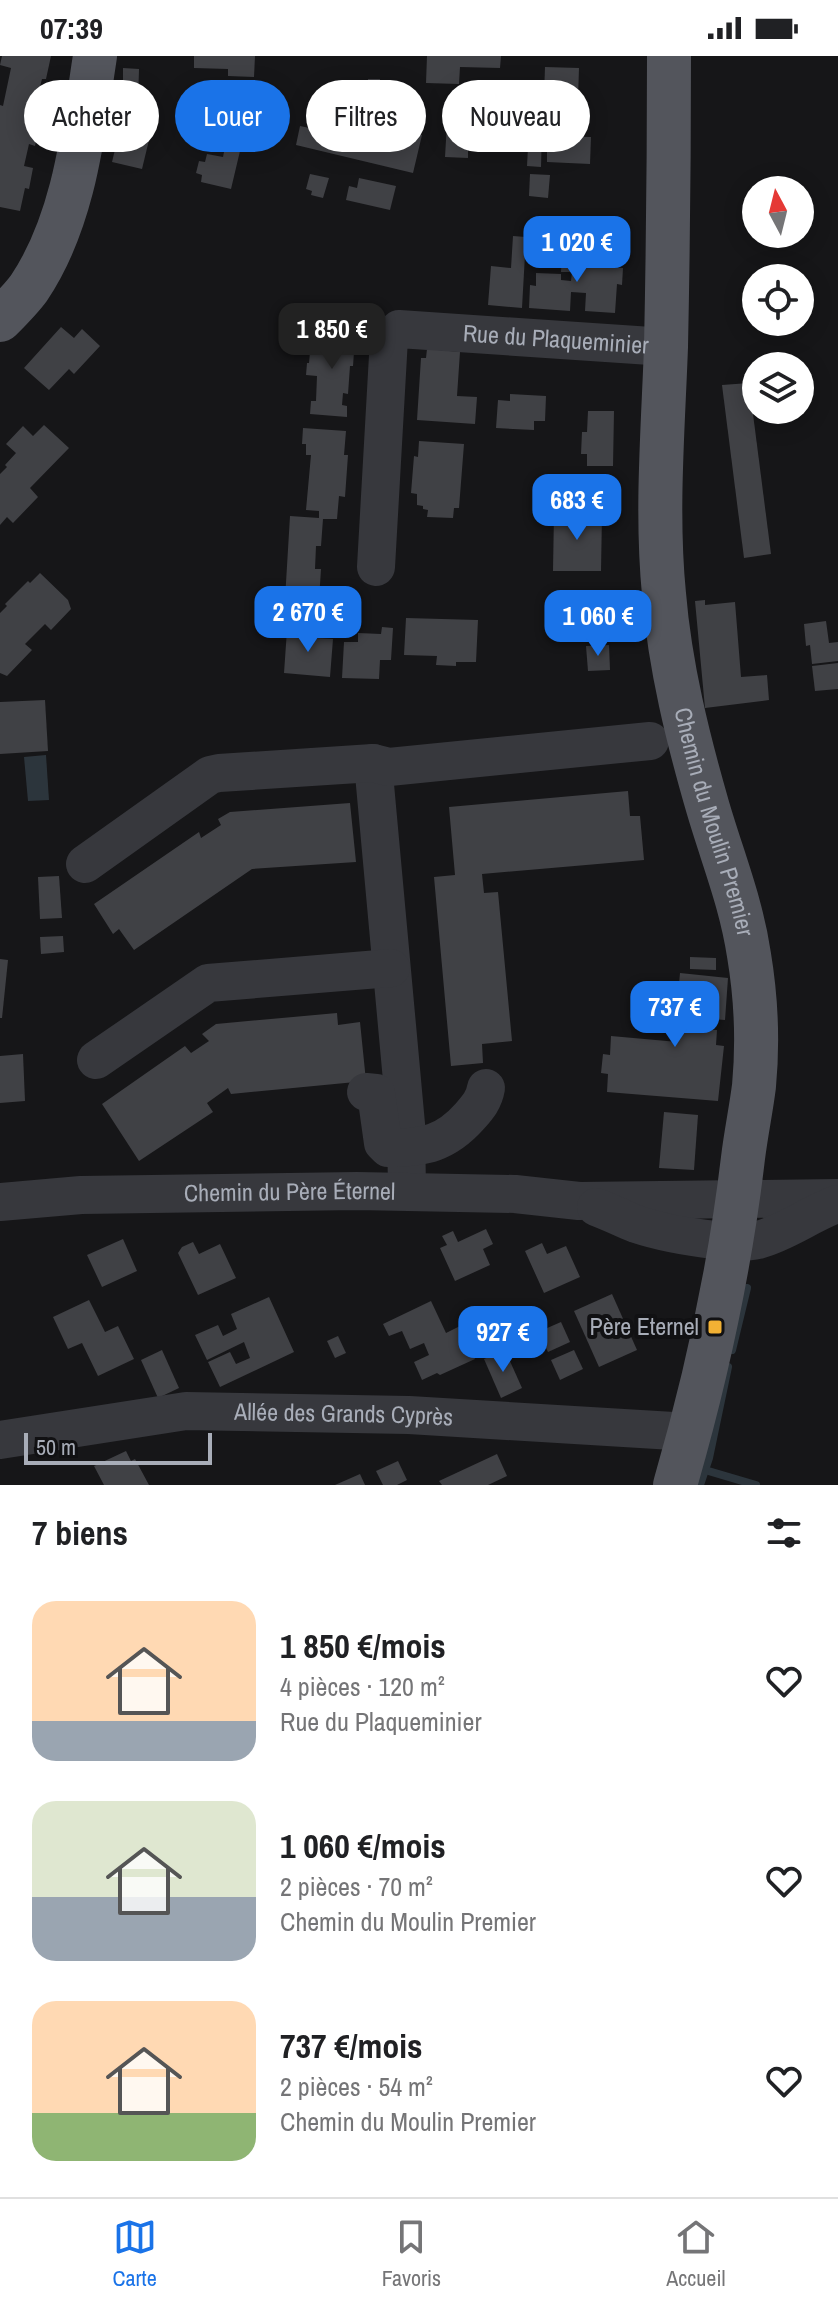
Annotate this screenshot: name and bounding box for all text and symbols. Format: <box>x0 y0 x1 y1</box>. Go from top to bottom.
text: 07:39 <box>40 8 103 48</box>
chip: Acheter <box>24 80 159 152</box>
chip: Louer <box>175 80 290 152</box>
chip: Filtres <box>306 80 426 152</box>
chip: Nouveau <box>442 80 590 152</box>
north arrow <box>742 176 814 248</box>
map controls <box>742 176 814 424</box>
pin: 1 020 € <box>503 216 651 284</box>
text: 1 020 € <box>541 224 613 259</box>
button: locate <box>742 264 814 336</box>
pin: 1 850 € <box>258 303 406 371</box>
text: 1 850 € <box>296 311 368 346</box>
street label: Rue du Plaqueminier <box>462 316 650 361</box>
button: layers <box>742 352 814 424</box>
pin: 683 € <box>521 474 633 542</box>
text: 683 € <box>550 482 604 517</box>
pin: 2 670 € <box>234 586 382 654</box>
pin: 1 060 € <box>524 590 672 658</box>
text: 2 670 € <box>272 594 344 629</box>
text: 1 060 € <box>562 598 634 633</box>
street label: Chemin du Moulin Premier <box>667 704 762 939</box>
pin: 737 € <box>619 981 731 1049</box>
text: 737 € <box>648 989 702 1024</box>
street label: Chemin du Père Éternel <box>184 1174 396 1209</box>
pin: 927 € <box>447 1306 559 1374</box>
place label: Père Eternel <box>590 1310 699 1342</box>
text: 927 € <box>476 1314 530 1349</box>
marker: Père Eternel <box>706 1318 724 1336</box>
street label: Allée des Grands Cyprès <box>233 1395 454 1433</box>
scale bar <box>24 1429 212 1465</box>
text: 50 m <box>36 1432 76 1462</box>
text: 7 biens <box>32 1510 128 1556</box>
icon: filters <box>762 1511 806 1555</box>
text: 1 850 €/mois <box>280 1623 446 1669</box>
icon: home <box>96 1633 192 1729</box>
icon: heart <box>762 1659 806 1703</box>
text: 4 pièces · 120 m² <box>280 1669 445 1704</box>
text: Rue du Plaqueminier <box>280 1704 481 1739</box>
text: 1 060 €/mois <box>280 1823 446 1869</box>
icon: home <box>96 1833 192 1929</box>
icon: heart <box>762 1859 806 1903</box>
text: 2 pièces · 70 m² <box>280 1869 433 1904</box>
text: Chemin du Moulin Premier <box>280 1904 536 1939</box>
text: 737 €/mois <box>280 2023 423 2069</box>
icon: home <box>96 2033 192 2129</box>
icon: heart <box>762 2059 806 2103</box>
text: 2 pièces · 54 m² <box>280 2069 433 2104</box>
text: Chemin du Moulin Premier <box>280 2104 536 2139</box>
tab: Carte <box>113 2215 157 2293</box>
tab: Favoris <box>382 2215 441 2293</box>
tab: Accueil <box>666 2215 725 2293</box>

